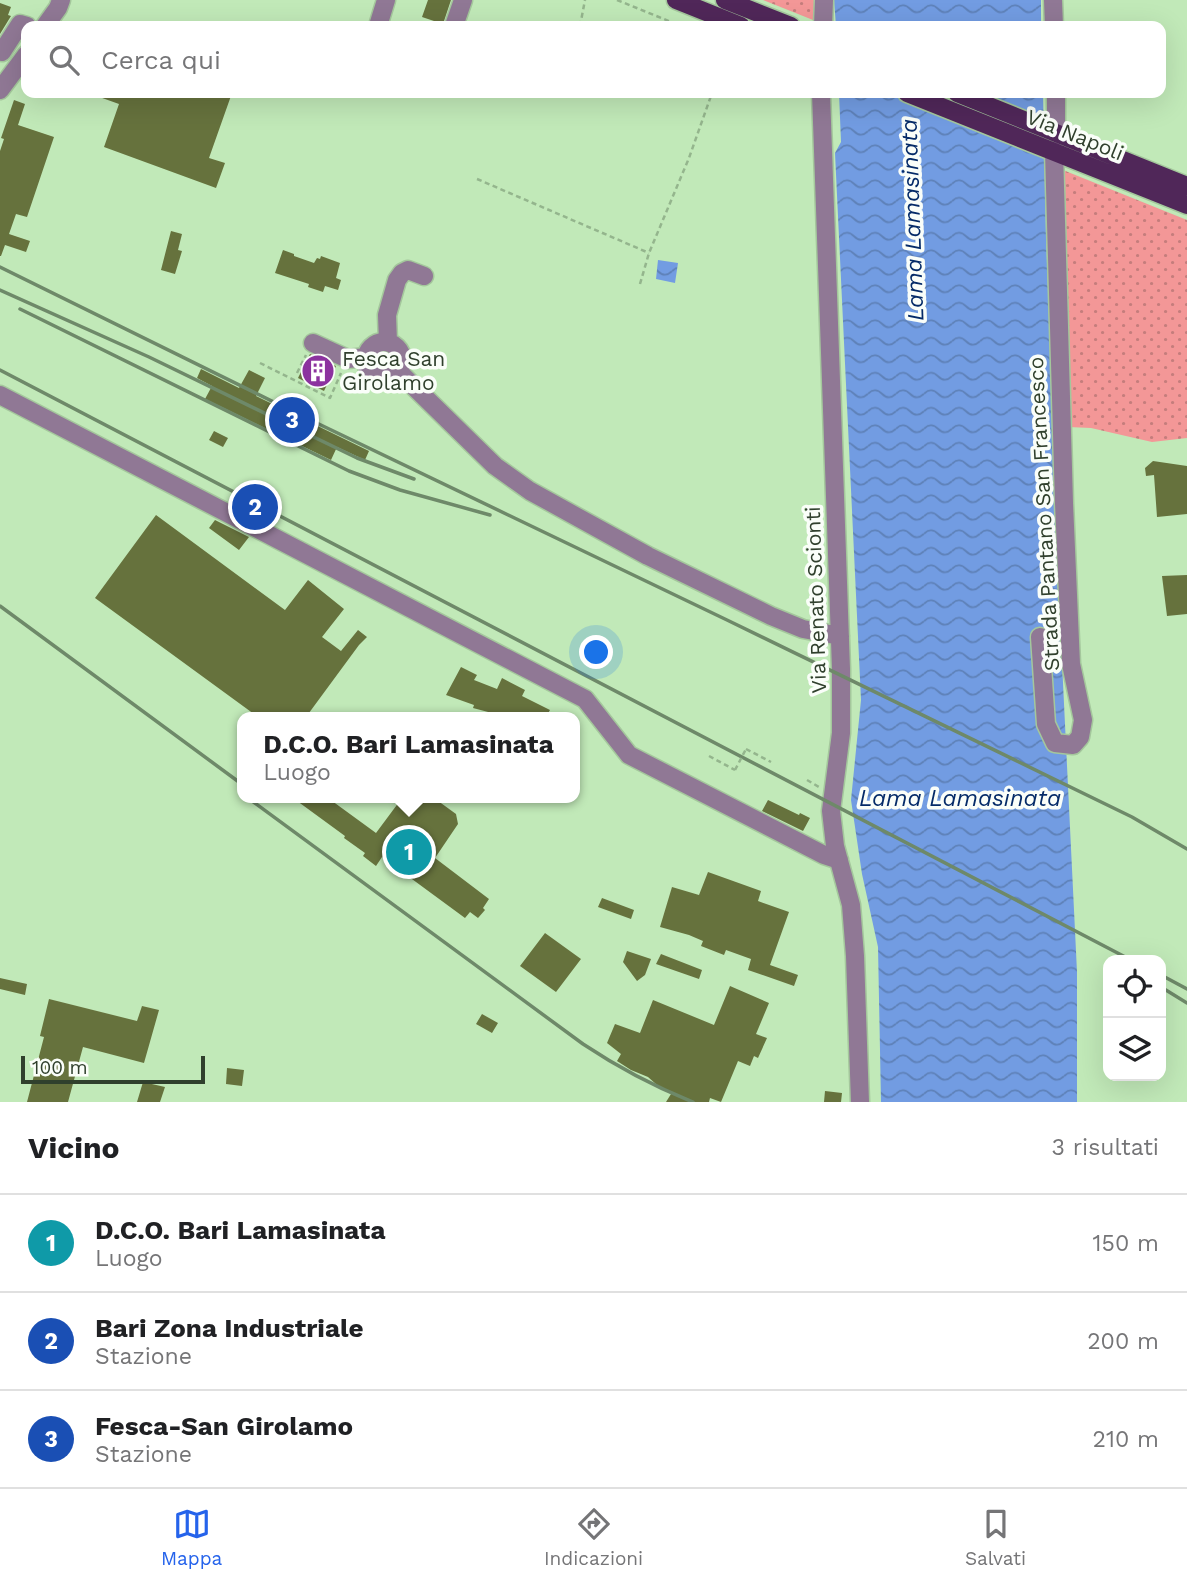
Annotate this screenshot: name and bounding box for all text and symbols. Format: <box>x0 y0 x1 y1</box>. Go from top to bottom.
search box <box>21 21 1166 98</box>
icon: search <box>45 41 83 79</box>
text: Cerca qui <box>101 45 221 75</box>
street label: Via Napoli <box>1023 104 1127 165</box>
water label: Lama Lamasinata <box>895 118 930 321</box>
place label: Fesca San Girolamo <box>342 346 445 395</box>
building icon: Fesca San Girolamo <box>299 352 337 390</box>
street label: Strada Pantano San Francesco <box>1023 356 1064 672</box>
pin: 3 <box>269 394 315 446</box>
pin: 2 <box>232 481 278 533</box>
street label: Via Renato Scionti <box>800 506 831 694</box>
your location <box>579 635 613 669</box>
popup <box>237 712 580 803</box>
text: D.C.O. Bari Lamasinata <box>263 729 554 759</box>
text: Luogo <box>263 759 331 786</box>
water label: Lama Lamasinata <box>859 785 1061 812</box>
pin: 1 <box>386 826 432 878</box>
map controls <box>1103 955 1166 1081</box>
button: locate <box>1103 955 1166 1018</box>
button: layers <box>1103 1018 1166 1081</box>
scale bar <box>21 1053 205 1085</box>
text: 100 m <box>32 1056 88 1079</box>
text: Vicino <box>28 1130 120 1165</box>
text: 3 risultati <box>1051 1134 1159 1161</box>
text: D.C.O. Bari Lamasinata <box>95 1215 386 1245</box>
text: 1 <box>46 1230 56 1257</box>
text: 150 m <box>1093 1230 1159 1257</box>
text: Luogo <box>95 1245 163 1272</box>
text: Bari Zona Industriale <box>95 1313 364 1343</box>
text: 2 <box>44 1328 58 1355</box>
text: 200 m <box>1087 1328 1159 1355</box>
text: Stazione <box>95 1343 192 1370</box>
text: Fesca-San Girolamo <box>95 1411 353 1441</box>
text: 3 <box>44 1426 58 1453</box>
text: 210 m <box>1093 1426 1159 1453</box>
text: Stazione <box>95 1441 192 1468</box>
tab: Mappa <box>161 1505 222 1570</box>
tab: Indicazioni <box>544 1505 643 1570</box>
tab: Salvati <box>965 1505 1026 1570</box>

